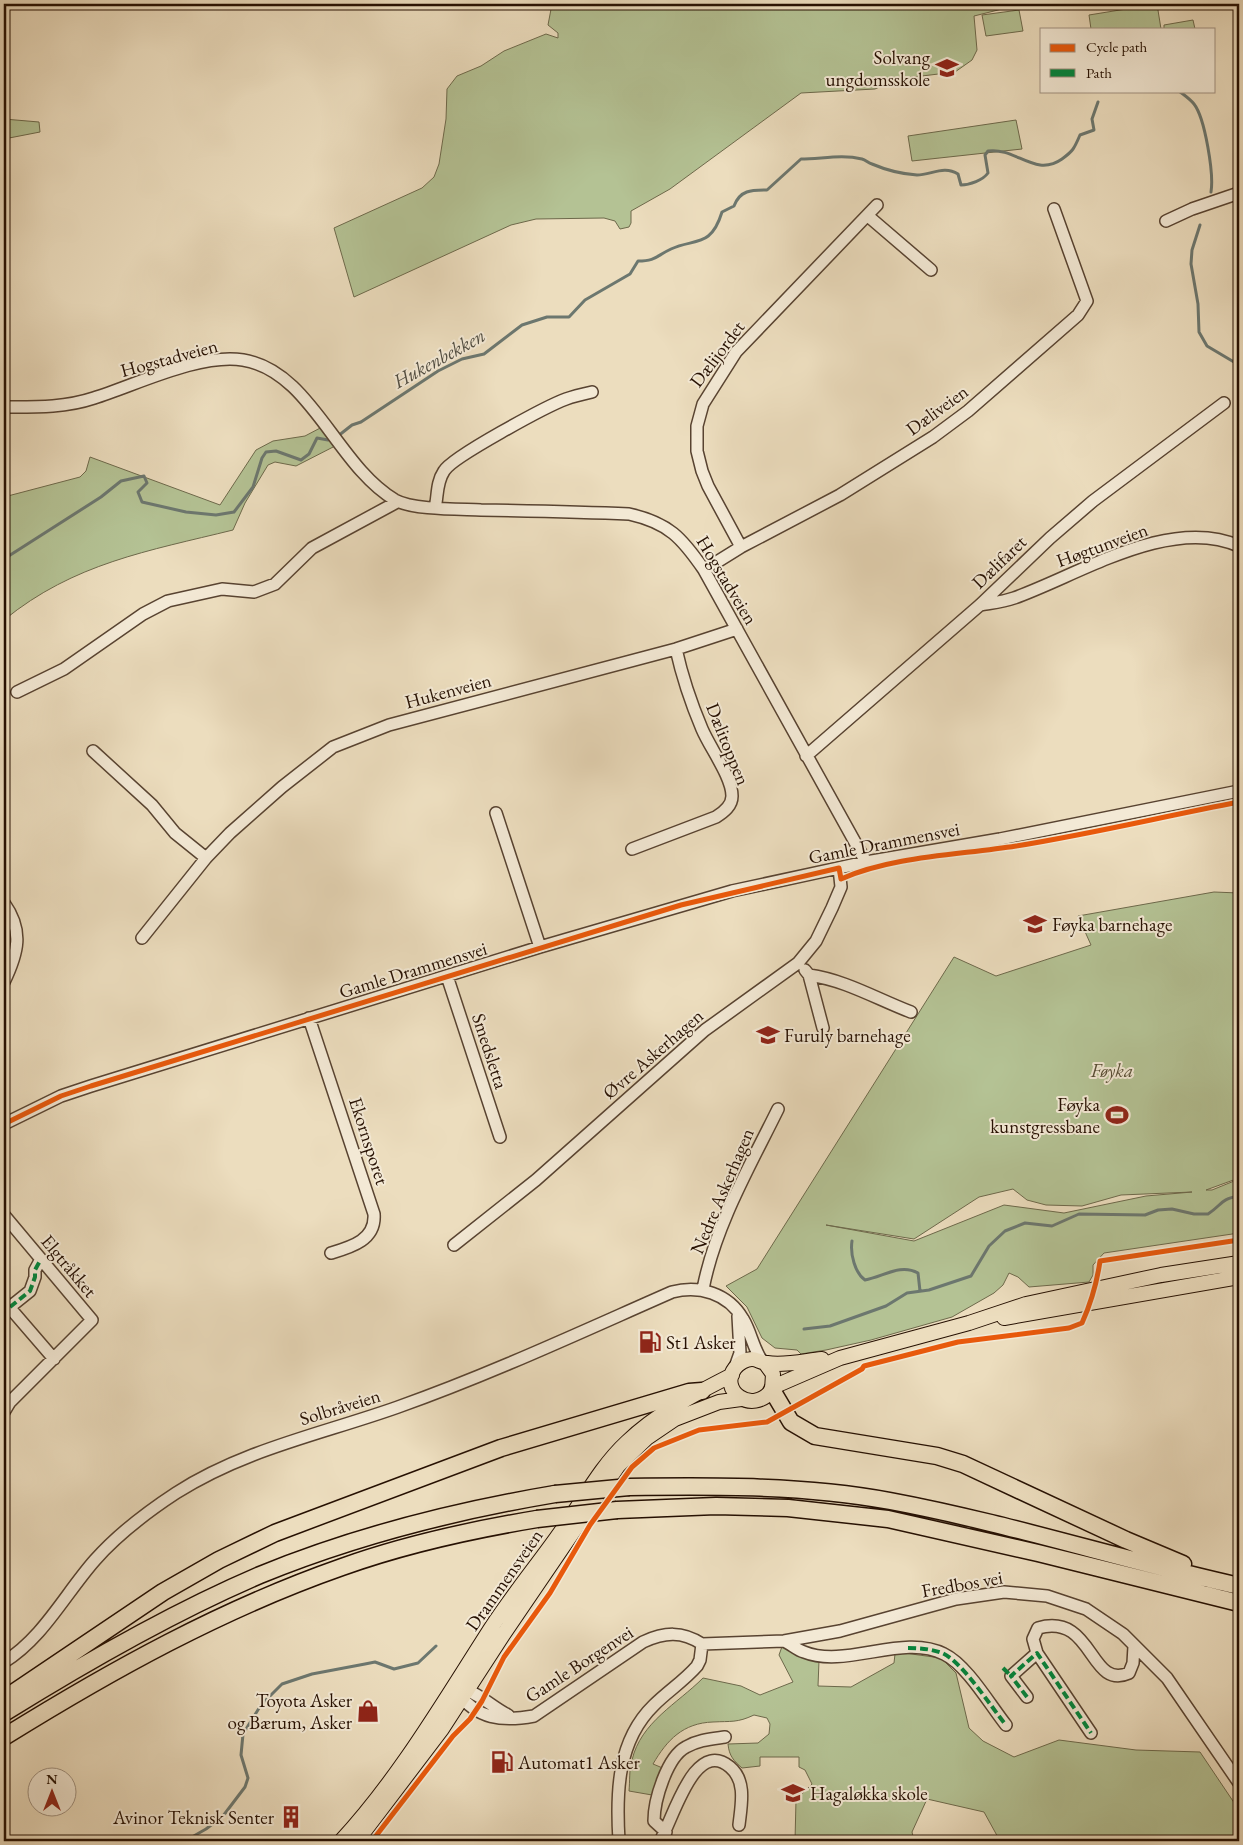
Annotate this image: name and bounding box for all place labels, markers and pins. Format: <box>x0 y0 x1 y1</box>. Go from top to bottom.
place label: Solvang ungdomsskole <box>826 45 931 92</box>
school or university icon: Solvang ungdomsskole <box>934 55 960 81</box>
school or university icon: Føyka barnehage <box>1022 911 1048 937</box>
place label: Føyka barnehage <box>1052 912 1172 937</box>
school or university icon: Furuly barnehage <box>755 1022 781 1048</box>
place label: Furuly barnehage <box>784 1023 911 1048</box>
place label: Føyka kunstgressbane <box>990 1092 1100 1139</box>
sports icon: Føyka kunstgressbane <box>1104 1102 1130 1128</box>
fuel station icon: St1 Asker <box>637 1329 663 1355</box>
place label: St1 Asker <box>666 1330 736 1355</box>
place label: Toyota Asker og Bærum, Asker <box>228 1688 353 1735</box>
shop icon: Toyota Asker og Bærum, Asker <box>355 1698 381 1724</box>
fuel station icon: Automat1 Asker <box>489 1749 515 1775</box>
place label: Automat1 Asker <box>517 1750 640 1775</box>
school or university icon: Hagaløkka skole <box>780 1780 806 1806</box>
place label: Hagaløkka skole <box>810 1781 928 1806</box>
building icon: Avinor Teknisk Senter <box>278 1804 304 1830</box>
place label: Avinor Teknisk Senter <box>112 1805 275 1830</box>

